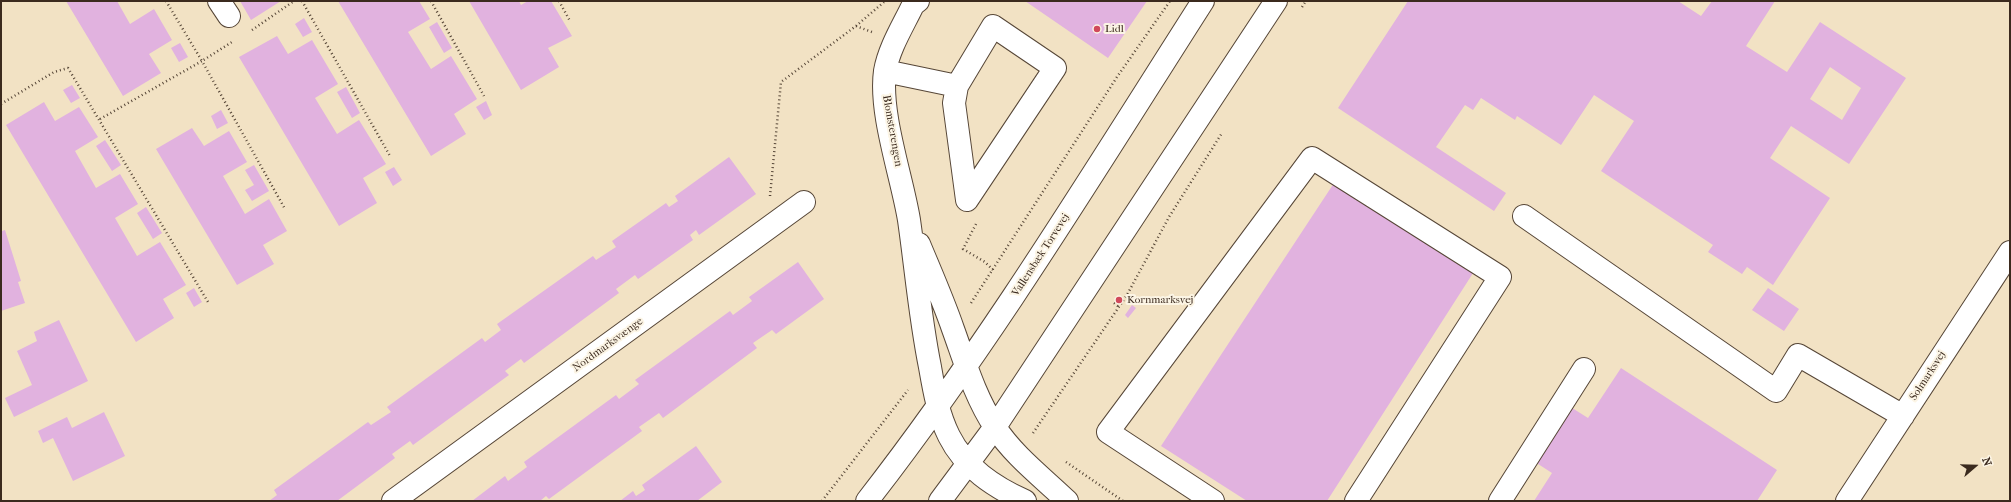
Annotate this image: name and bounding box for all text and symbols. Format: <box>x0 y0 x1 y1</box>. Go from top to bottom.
place label: Lidl <box>1105 22 1124 36</box>
marker: Lidl <box>1092 24 1102 34</box>
street label: Blomsterengen <box>879 94 905 168</box>
street label: Vallensbæk Torvevej <box>1009 211 1073 299</box>
place label: Kornmarksvej <box>1127 293 1193 307</box>
marker: Kornmarksvej <box>1114 295 1124 305</box>
street label: Nordmarksvænge <box>570 315 646 375</box>
street label: Solmarksvej <box>1907 349 1949 403</box>
north arrow <box>1955 446 1995 486</box>
text: N <box>1979 456 1994 468</box>

